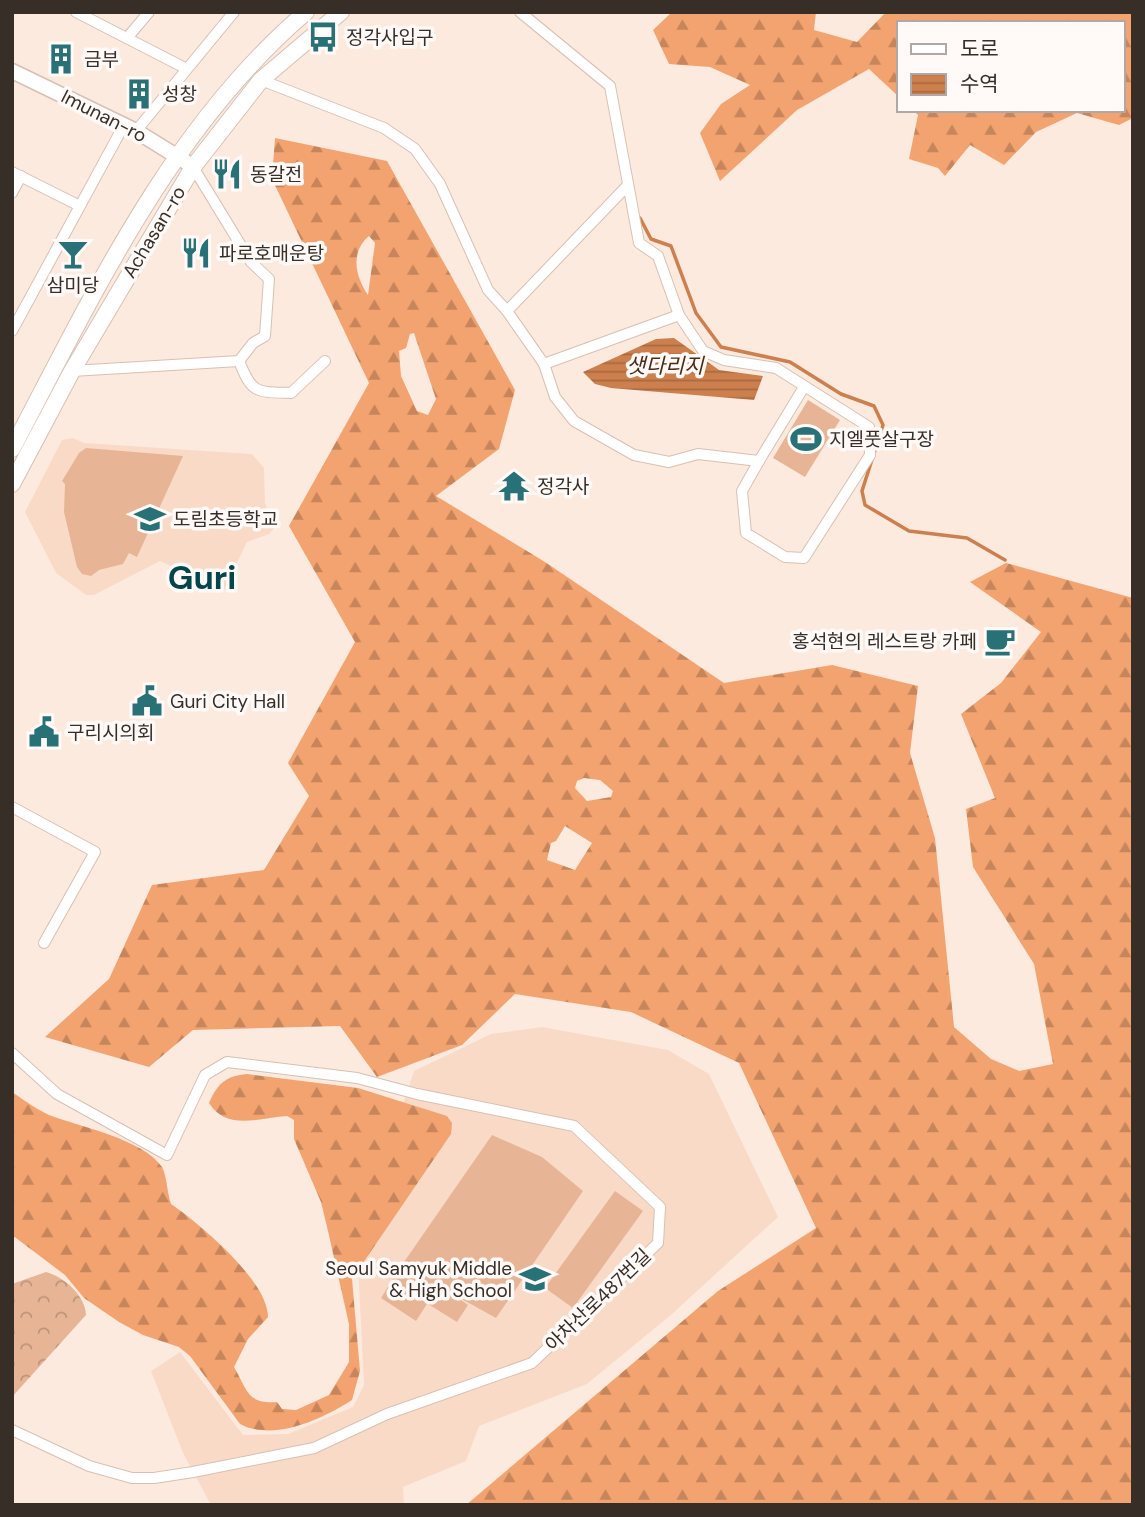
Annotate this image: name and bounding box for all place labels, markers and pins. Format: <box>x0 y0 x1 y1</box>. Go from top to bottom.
bus stop icon: 정각사입구 <box>306 20 340 54</box>
place label: 정각사입구 <box>346 25 433 50</box>
building icon: 금부 <box>44 42 78 76</box>
place label: 금부 <box>84 47 119 72</box>
building icon: 성창 <box>122 77 156 111</box>
place label: 성창 <box>162 82 197 107</box>
restaurant icon: 동갈전 <box>210 157 244 191</box>
place label: 동갈전 <box>250 162 302 187</box>
restaurant icon: 파로호매운탕 <box>179 236 213 270</box>
bar icon: 삼미당 <box>56 237 90 271</box>
place label: 파로호매운탕 <box>219 241 324 266</box>
place label: 삼미당 <box>47 273 99 298</box>
sports icon: 지엘풋살구장 <box>789 422 823 456</box>
place label: 지엘풋살구장 <box>829 427 934 452</box>
temple icon: 정각사 <box>497 469 531 503</box>
place label: 정각사 <box>537 474 589 499</box>
school or university icon: 도림초등학교 <box>133 502 167 536</box>
place label: 도림초등학교 <box>173 507 278 532</box>
cafe icon: 홍석현의 레스트랑 카페 <box>983 624 1017 658</box>
place label: 홍석현의 레스트랑 카페 <box>792 629 977 654</box>
public building icon: Guri City Hall <box>130 684 164 718</box>
place label: Guri City Hall <box>170 689 285 714</box>
public building icon: 구리시의회 <box>27 715 61 749</box>
place label: 구리시의회 <box>67 720 154 745</box>
place label: Seoul Samyuk Middle & High School <box>325 1256 512 1303</box>
school or university icon: Seoul Samyuk Middle & High School <box>518 1262 552 1296</box>

